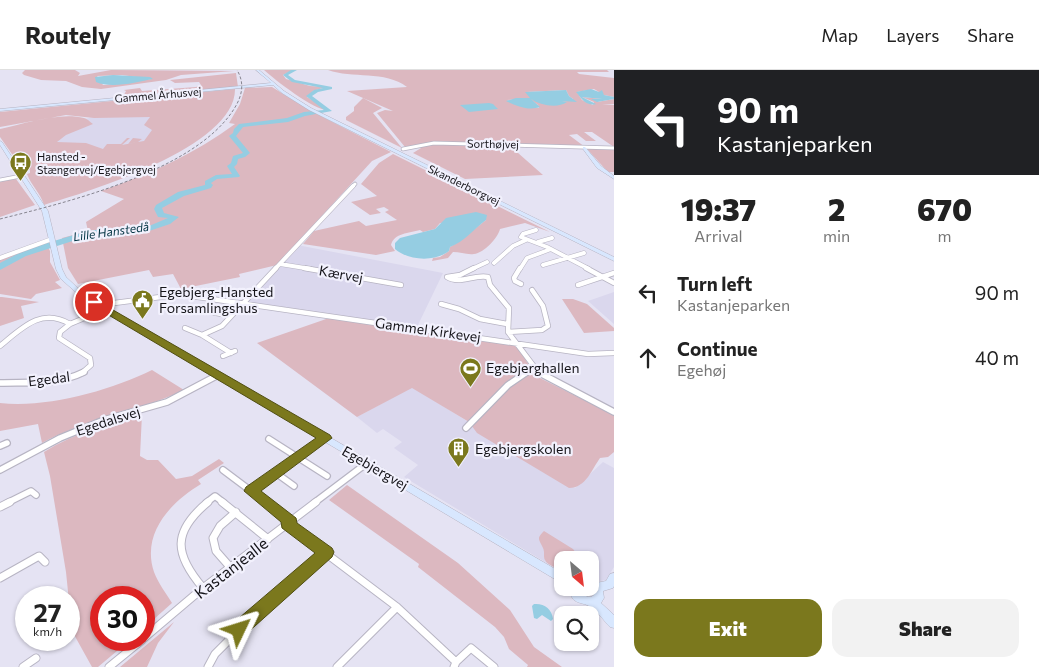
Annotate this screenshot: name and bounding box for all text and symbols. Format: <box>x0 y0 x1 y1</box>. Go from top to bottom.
text: Routely <box>25 20 111 49</box>
text: Map <box>821 24 858 46</box>
text: Layers <box>886 24 939 46</box>
text: Share <box>967 24 1014 46</box>
street label: Gammel Århusvej <box>114 83 202 105</box>
text: 90 m <box>717 87 799 130</box>
icon: left <box>634 90 699 155</box>
text: Kastanjeparken <box>717 130 873 157</box>
street label: Sorthøjvej <box>467 137 519 150</box>
place label: Hansted - Stængervej/Egebjergvej <box>37 150 156 176</box>
bus stop icon: Hansted - Stængervej/Egebjergvej <box>9 151 33 182</box>
street label: Skanderborgvej <box>426 161 503 208</box>
text: 19:37 <box>681 190 756 227</box>
text: 2 <box>828 190 845 227</box>
text: 670 <box>917 190 972 227</box>
water label: Lille Hanstedå <box>72 219 150 243</box>
text: Arrival <box>694 226 743 245</box>
text: min <box>823 226 850 245</box>
text: m <box>938 226 952 245</box>
street label: Kærvej <box>318 261 364 286</box>
text: Turn left <box>677 272 752 295</box>
icon: left <box>634 279 662 307</box>
pin <box>73 281 115 323</box>
text: 90 m <box>975 281 1019 304</box>
place label: Egebjerg-Hansted Forsamlingshus <box>159 283 273 316</box>
icon: arrive <box>80 288 108 316</box>
public building icon: Egebjerg-Hansted Forsamlingshus <box>131 288 155 319</box>
text: Kastanjeparken <box>677 295 790 314</box>
street label: Gammel Kirkevej <box>374 314 482 345</box>
text: Continue <box>677 337 757 360</box>
icon: ahead <box>634 344 662 372</box>
text: 40 m <box>975 346 1019 369</box>
sports icon: Egebjerghallen <box>458 356 482 387</box>
place label: Egebjerghallen <box>486 359 579 376</box>
text: Egehøj <box>677 360 726 379</box>
street label: Egedal <box>27 368 71 390</box>
street label: Egedalsvej <box>74 402 142 439</box>
building icon: Egebjergskolen <box>447 437 471 468</box>
place label: Egebjergskolen <box>475 440 572 457</box>
street label: Egebjergvej <box>339 442 411 493</box>
street label: Kastanjealle <box>190 533 271 602</box>
north arrow <box>554 551 599 596</box>
map controls <box>554 551 599 651</box>
speed limit sign: 30 <box>90 586 155 651</box>
text: 27 <box>34 597 61 627</box>
button: Exit <box>634 599 822 657</box>
button: Share <box>832 599 1019 657</box>
position arrow <box>212 603 264 655</box>
button: search <box>554 606 599 651</box>
text: km/h <box>33 624 62 638</box>

